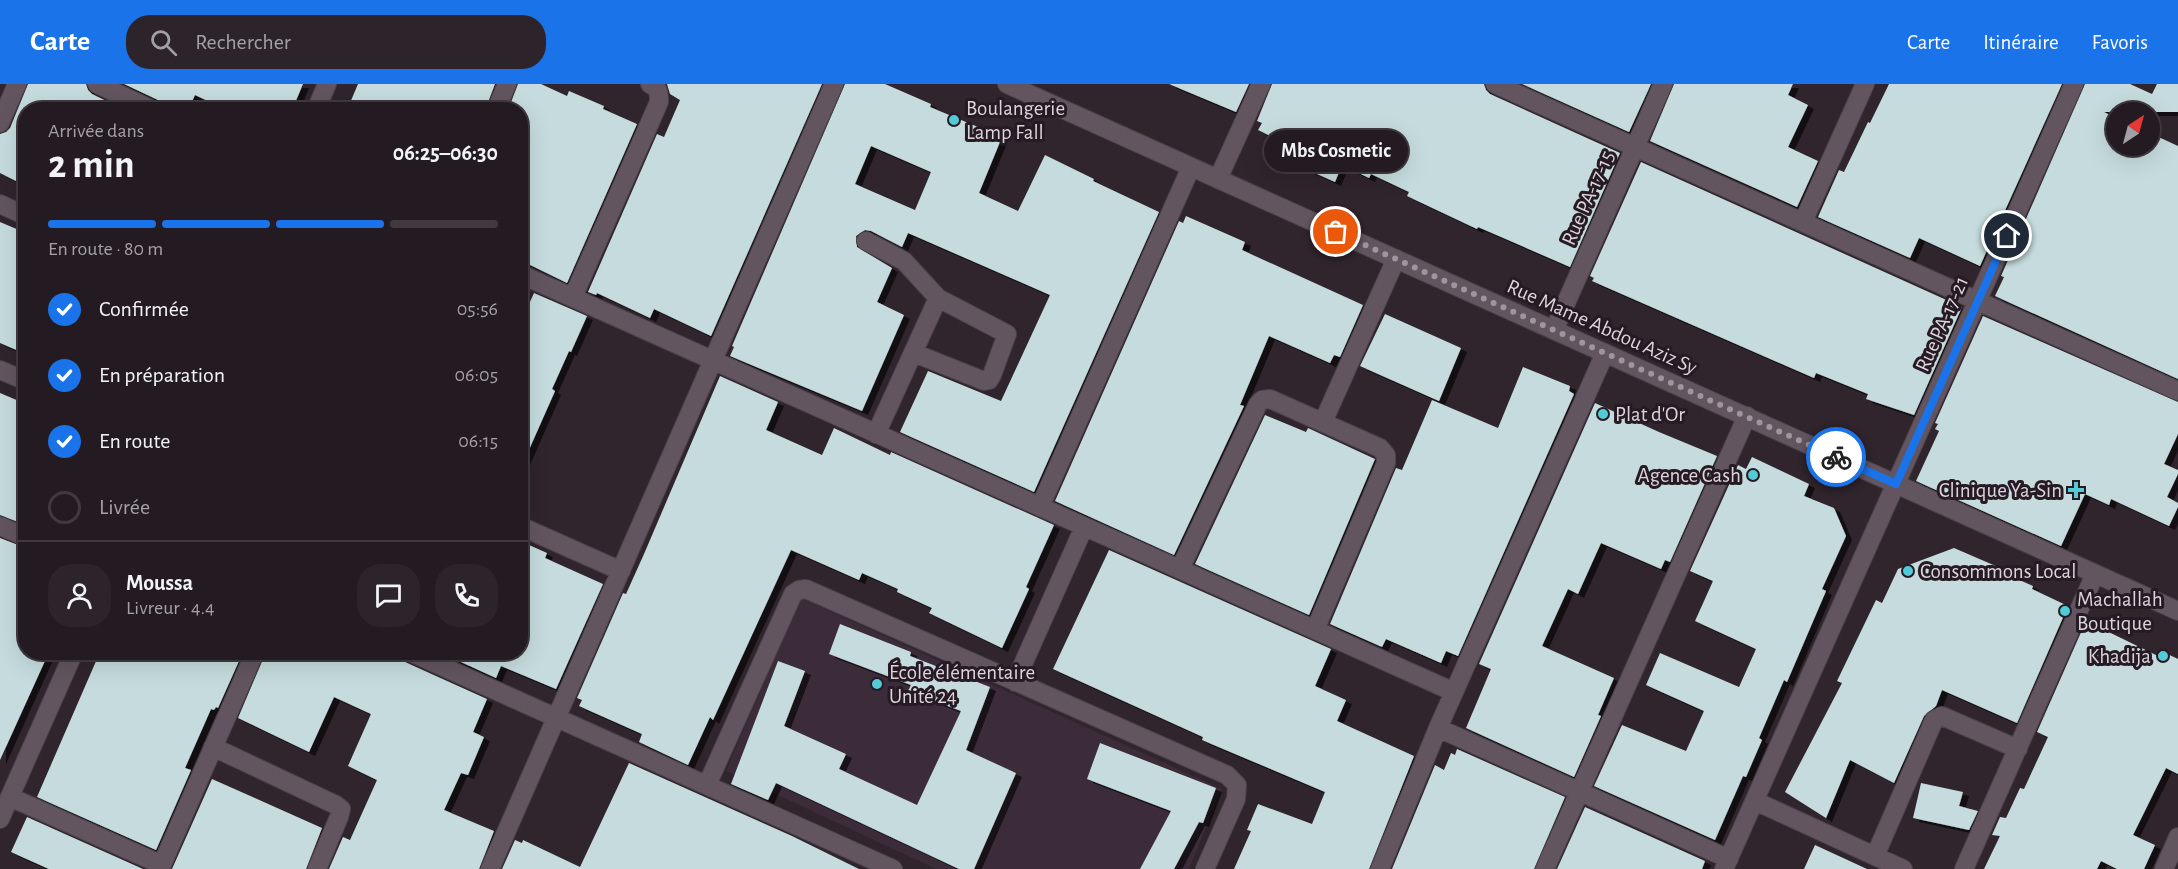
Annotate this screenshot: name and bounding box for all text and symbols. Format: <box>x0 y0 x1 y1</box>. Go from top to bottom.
search box <box>126 15 546 69</box>
icon: search <box>147 26 180 59</box>
text: Carte <box>30 28 90 56</box>
text: Rechercher <box>195 31 291 53</box>
text: Carte <box>1907 32 1950 53</box>
text: Itinéraire <box>1983 32 2059 53</box>
text: Favoris <box>2092 32 2148 53</box>
place label: Boulangerie Lamp Fall <box>966 98 1065 143</box>
north arrow <box>2106 102 2160 156</box>
map controls <box>2106 102 2160 156</box>
marker: Boulangerie Lamp Fall <box>947 113 961 127</box>
text: Arrivée dans <box>48 121 144 141</box>
callout: Mbs Cosmetic <box>1264 130 1408 172</box>
text: Mbs Cosmetic <box>1281 141 1391 161</box>
text: 06:25–06:30 <box>393 142 498 164</box>
text: 2 min <box>48 146 135 185</box>
street label: Rue PA-17-15 <box>1558 148 1618 248</box>
pin <box>1310 206 1361 257</box>
pin <box>1981 210 2032 261</box>
icon: bag <box>1319 215 1352 248</box>
icon: home <box>1990 219 2023 252</box>
text: En route · 80 m <box>48 239 163 259</box>
street label: Rue PA-17-21 <box>1912 273 1972 375</box>
street label: Rue Mame Abdou Aziz Sy <box>1504 276 1700 378</box>
icon: check <box>48 293 81 326</box>
text: Confirmée <box>99 298 189 320</box>
text: 05:56 <box>457 299 498 319</box>
icon: check <box>48 359 81 392</box>
text: En préparation <box>99 364 225 386</box>
text: 06:05 <box>455 365 498 385</box>
place label: Plat d'Or <box>1615 404 1685 425</box>
marker: Plat d'Or <box>1596 407 1610 421</box>
icon: check <box>48 425 81 458</box>
courier <box>1806 427 1866 487</box>
text: En route <box>99 430 170 452</box>
text: 06:15 <box>458 431 498 451</box>
icon: bike <box>1820 441 1853 474</box>
place label: Agence Cash <box>1638 465 1741 486</box>
marker: Agence Cash <box>1746 468 1760 482</box>
place label: Clinique Ya-Sin <box>1939 480 2062 501</box>
marker: Clinique Ya-Sin <box>2067 481 2085 499</box>
text: Livrée <box>99 496 150 518</box>
place label: Consommons Local <box>1920 561 2076 582</box>
button: person <box>48 564 111 627</box>
button: chat <box>357 564 420 627</box>
button: phone <box>435 564 498 627</box>
marker: Consommons Local <box>1901 564 1915 578</box>
text: Moussa <box>126 572 193 594</box>
place label: Machallah Boutique <box>2077 589 2163 634</box>
text: Livreur · 4.4 <box>126 598 215 618</box>
marker: Machallah Boutique <box>2058 604 2072 618</box>
place label: Khadija <box>2088 646 2151 667</box>
marker: Khadija <box>2156 649 2170 663</box>
place label: École élémentaire Unité 24 <box>889 660 1035 707</box>
marker: École élémentaire Unité 24 <box>870 677 884 691</box>

